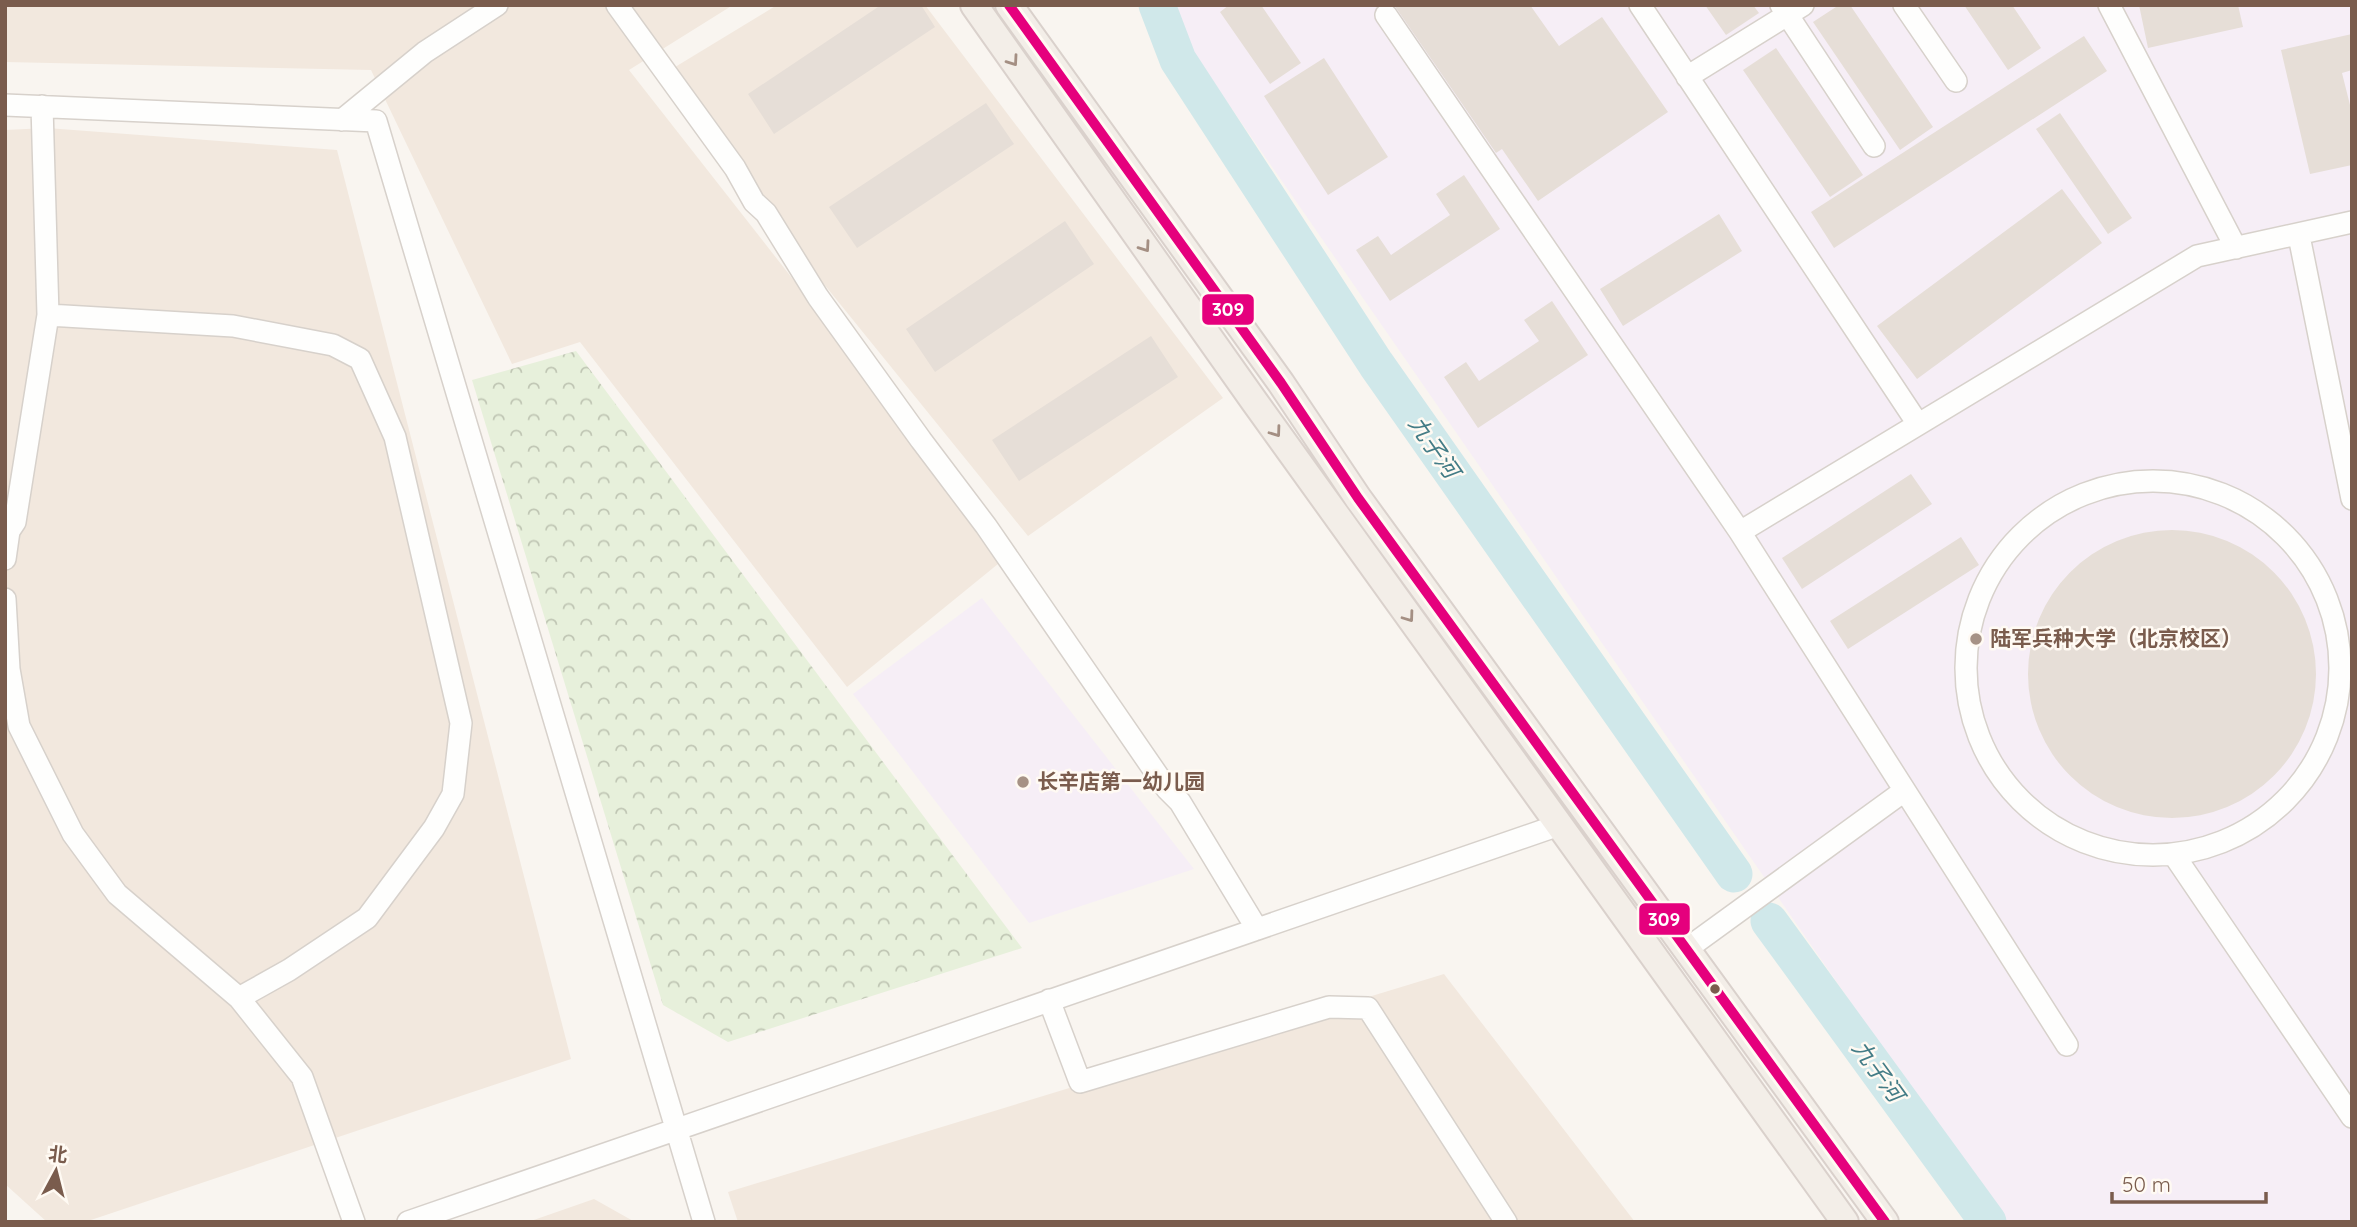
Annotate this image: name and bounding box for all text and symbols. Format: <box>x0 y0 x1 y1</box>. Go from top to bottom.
one-way arrow <box>1005 53 1017 66</box>
one-way arrow <box>1137 239 1149 252</box>
line badge: 309 <box>1201 293 1255 326</box>
text: 309 <box>1212 297 1244 321</box>
water label: 九子河 <box>1403 410 1468 487</box>
one-way arrow <box>1268 424 1281 437</box>
one-way arrow <box>1401 609 1413 622</box>
place label: 陆军兵种大学（北京校区） <box>1990 625 2242 651</box>
marker: 陆军兵种大学（北京校区） <box>1968 631 1984 647</box>
place label: 长辛店第一幼儿园 <box>1037 768 1205 794</box>
marker: 长辛店第一幼儿园 <box>1015 774 1031 790</box>
line badge: 309 <box>1638 902 1691 936</box>
text: 309 <box>1648 907 1680 931</box>
unlabelled marker <box>1708 982 1722 996</box>
water label: 九子河 <box>1846 1034 1913 1110</box>
north arrow <box>21 1136 91 1206</box>
text: 北 <box>47 1141 69 1167</box>
scale bar <box>2112 1160 2266 1204</box>
text: 50 m <box>2122 1171 2171 1197</box>

